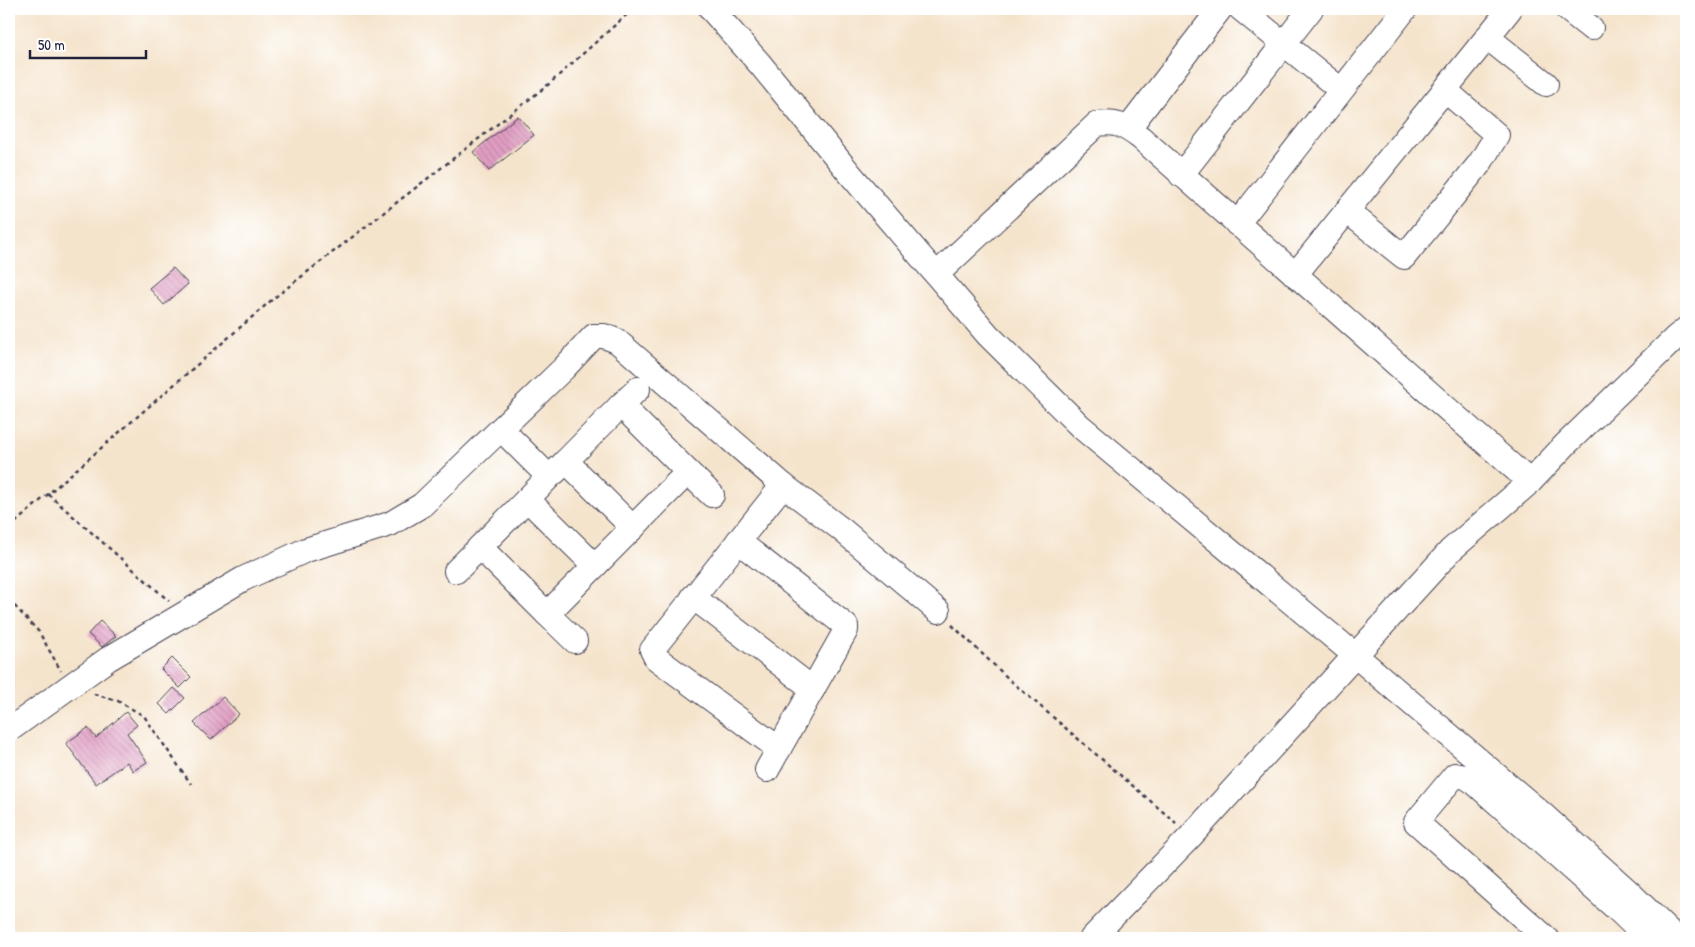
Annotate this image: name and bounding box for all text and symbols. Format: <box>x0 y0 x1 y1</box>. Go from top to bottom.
scale bar <box>30 28 146 60</box>
text: 50 m <box>38 34 65 55</box>

